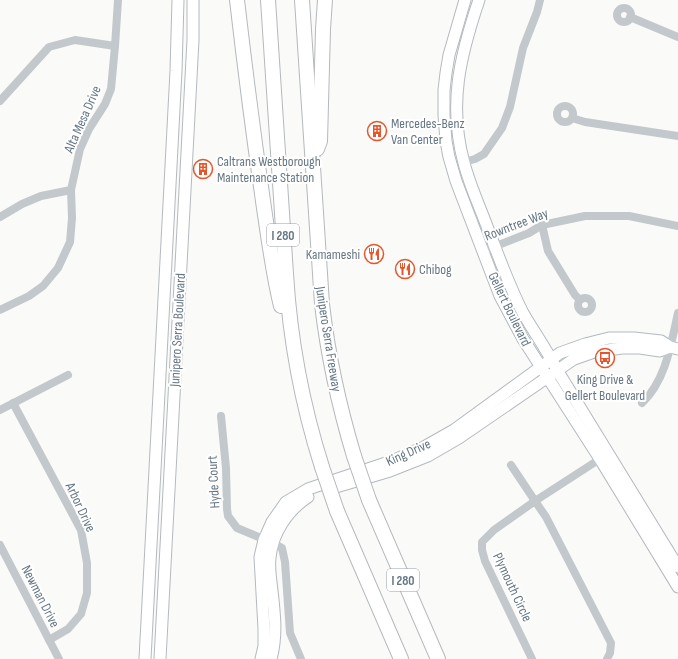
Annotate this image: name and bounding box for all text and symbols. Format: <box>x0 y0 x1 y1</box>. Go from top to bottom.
street label: Alta Mesa Drive <box>60 83 105 156</box>
place label: Mercedes-Benz Van Center <box>391 115 464 148</box>
building icon: Mercedes-Benz Van Center <box>366 120 388 142</box>
place label: Caltrans Westborough Maintenance Station <box>217 153 321 186</box>
building icon: Caltrans Westborough Maintenance Station <box>192 158 214 180</box>
street label: Rowntree Way <box>482 204 551 244</box>
road number: I 280 <box>267 224 299 246</box>
restaurant icon: Kamameshi <box>363 243 385 265</box>
place label: Kamameshi <box>306 246 360 263</box>
restaurant icon: Chibog <box>394 258 416 280</box>
place label: Chibog <box>419 261 452 278</box>
street label: Gellert Boulevard <box>484 269 535 349</box>
street label: Junipero Serra Boulevard <box>166 273 189 388</box>
street label: Junipero Serra Freeway <box>312 284 345 393</box>
bus stop icon: King Drive & Gellert Boulevard <box>594 347 616 369</box>
place label: King Drive & Gellert Boulevard <box>565 371 645 404</box>
street label: King Drive <box>383 435 433 470</box>
street label: Hyde Court <box>204 455 223 509</box>
street label: Arbor Drive <box>61 479 99 535</box>
street label: Plymouth Circle <box>489 550 536 624</box>
street label: Newman Drive <box>18 562 63 630</box>
road number: I 280 <box>387 569 419 591</box>

